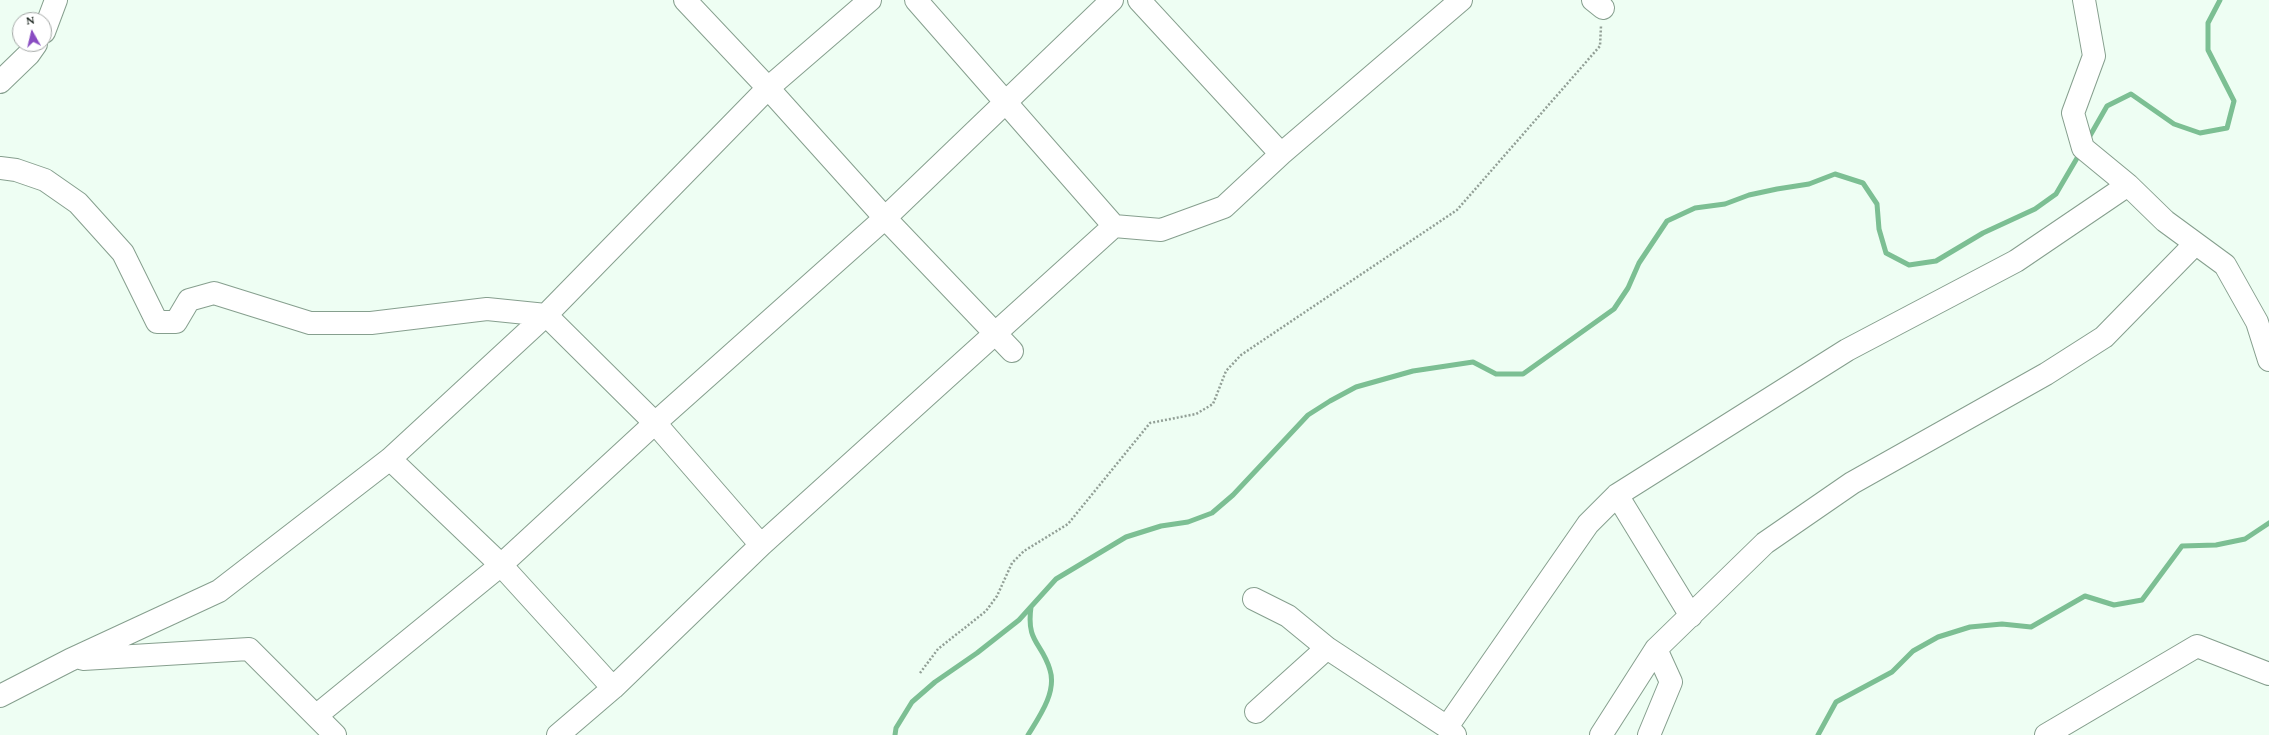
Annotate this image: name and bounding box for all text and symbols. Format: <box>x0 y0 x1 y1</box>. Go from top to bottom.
north arrow <box>12 12 52 52</box>
text: N <box>25 12 36 30</box>

